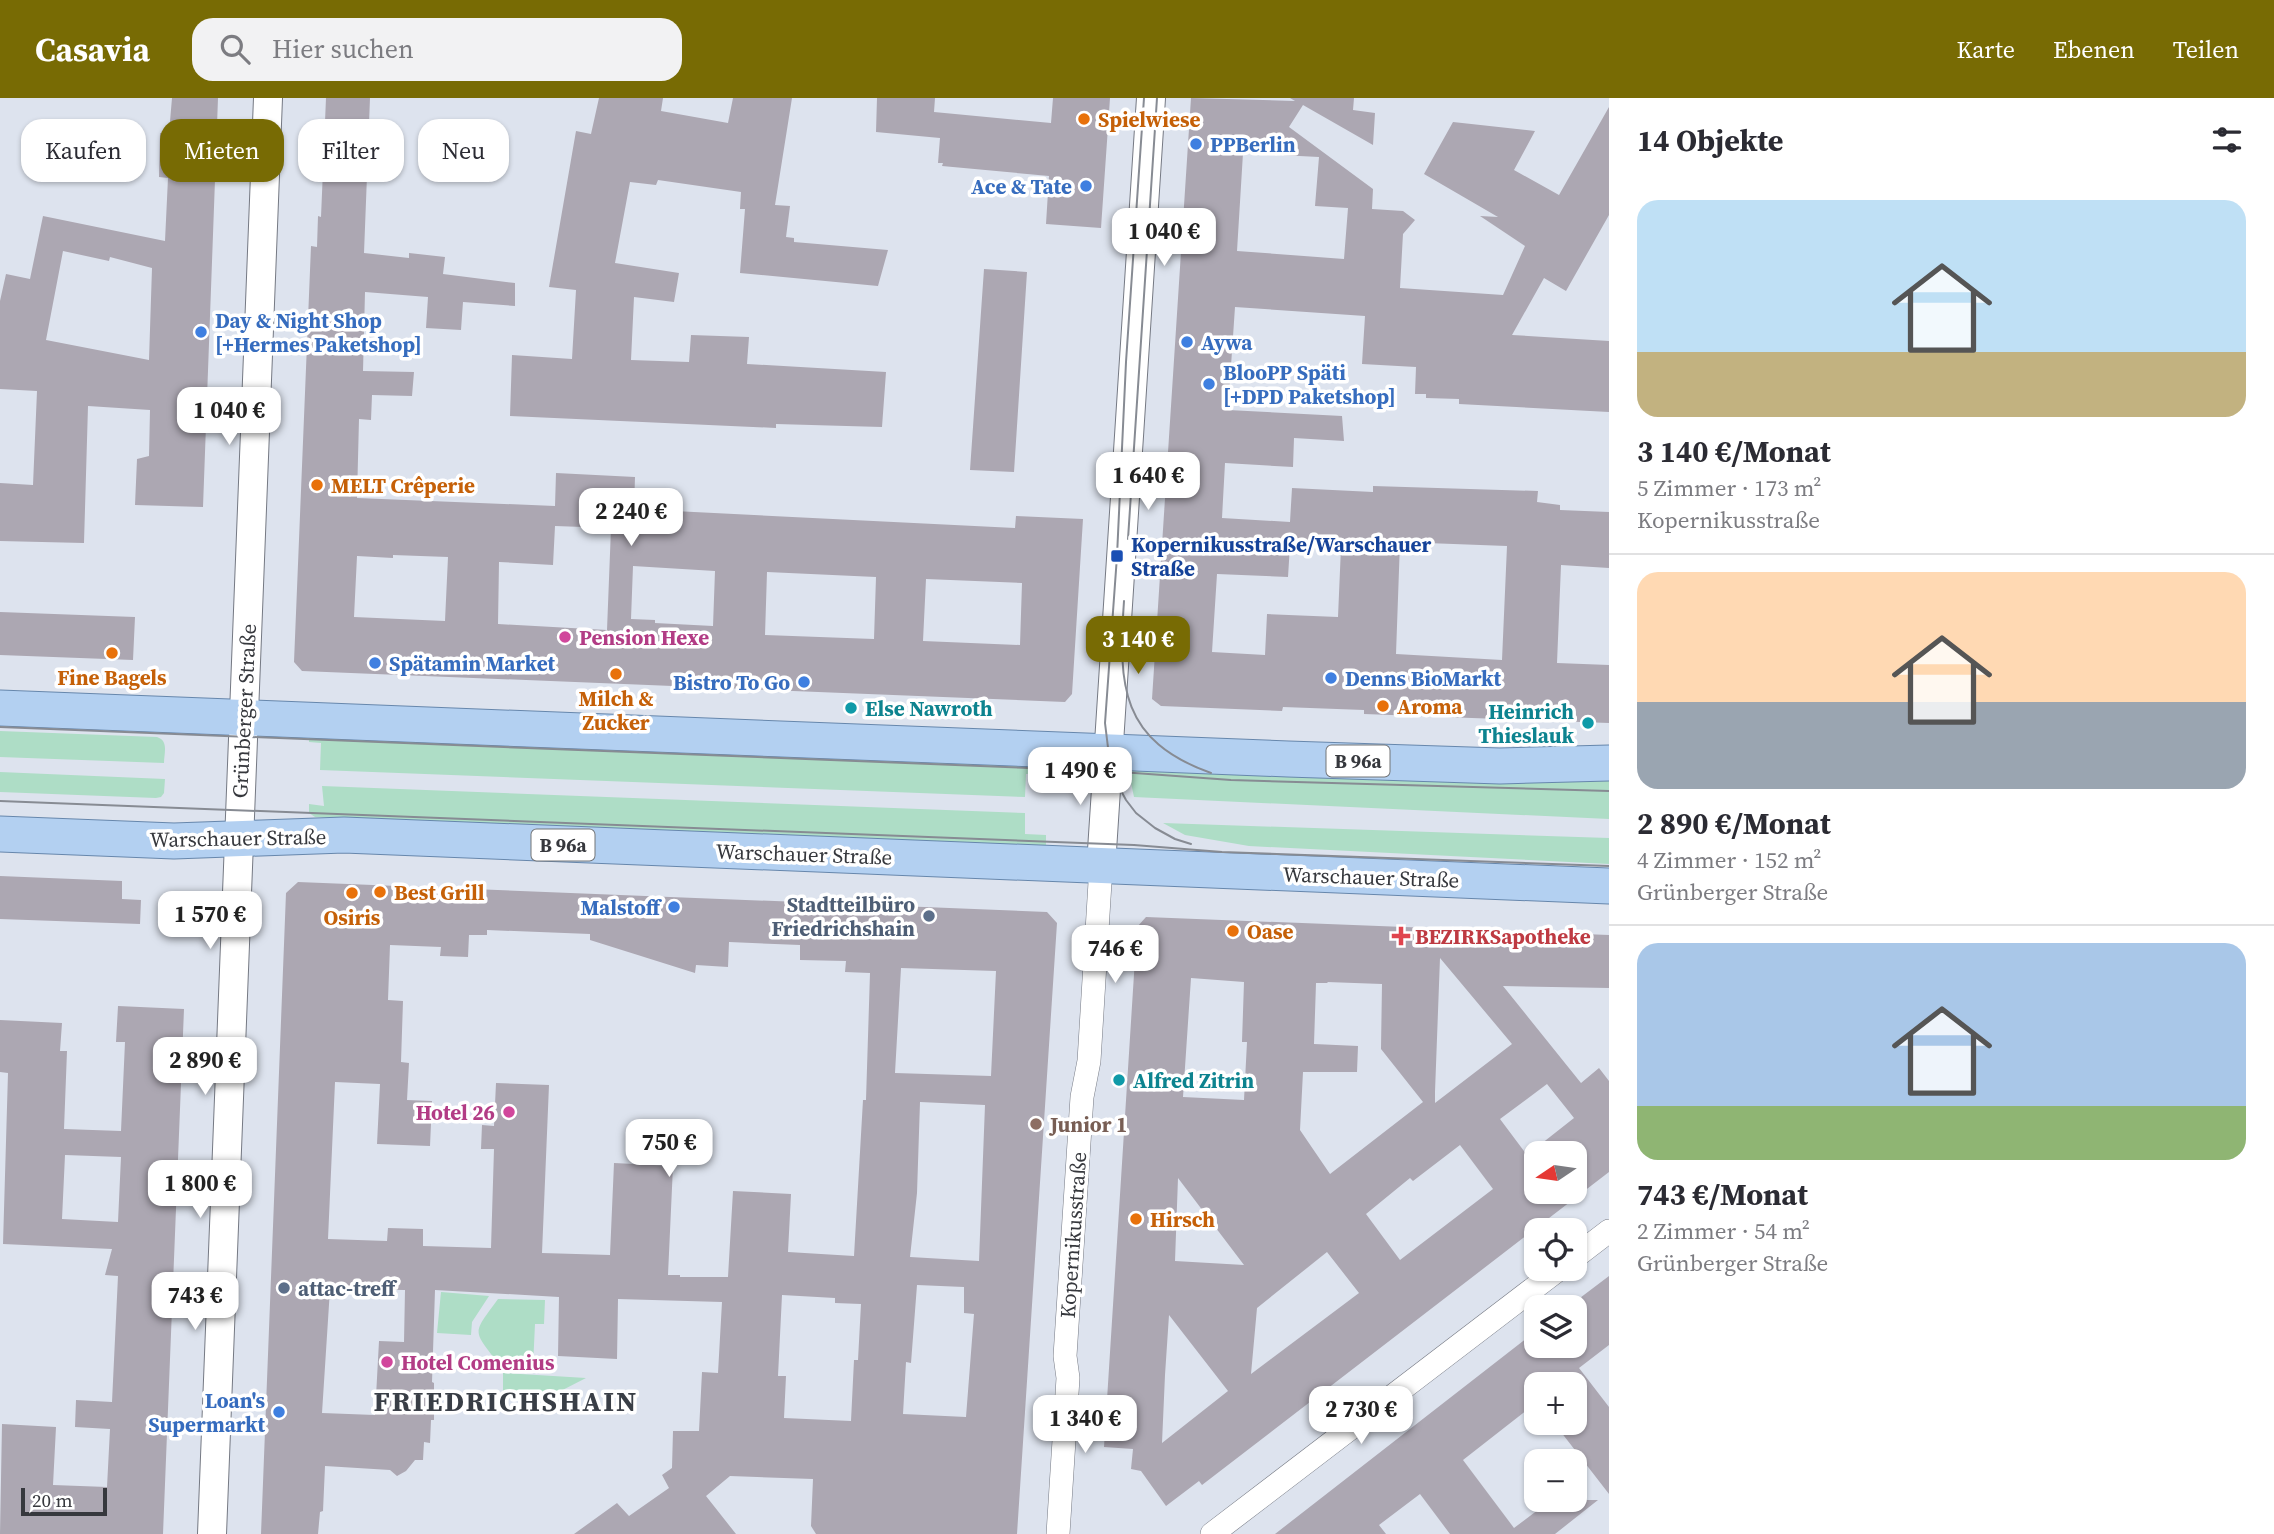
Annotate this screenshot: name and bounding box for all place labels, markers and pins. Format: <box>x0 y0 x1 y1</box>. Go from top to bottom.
place label: Spielwiese <box>1098 105 1200 134</box>
marker: Spielwiese <box>1076 111 1092 127</box>
place label: PPBerlin <box>1210 130 1296 159</box>
marker: PPBerlin <box>1188 136 1204 152</box>
place label: Ace & Tate <box>971 172 1072 201</box>
marker: Ace & Tate <box>1078 178 1094 194</box>
pin: 1 040 € <box>1099 208 1229 268</box>
place label: Day & Night Shop [+Hermes Paketshop] <box>215 306 422 359</box>
marker: Day & Night Shop [+Hermes Paketshop] <box>193 324 209 340</box>
place label: Aywa <box>1201 328 1253 357</box>
marker: Aywa <box>1179 334 1195 350</box>
place label: BlooPP Späti [+DPD Paketshop] <box>1223 358 1396 411</box>
marker: BlooPP Späti [+DPD Paketshop] <box>1201 376 1217 392</box>
pin: 1 040 € <box>164 388 294 447</box>
pin: 1 640 € <box>1083 452 1213 512</box>
place label: MELT Crêperie <box>331 471 475 500</box>
marker: MELT Crêperie <box>309 477 325 493</box>
pin: 2 240 € <box>566 489 696 548</box>
place label: Kopernikusstraße/Warschauer Straße <box>1131 530 1432 583</box>
marker: Kopernikusstraße/Warschauer Straße <box>1109 548 1125 564</box>
pin: 3 140 € <box>1073 616 1203 676</box>
place label: Pension Hexe <box>579 623 709 652</box>
marker: Pension Hexe <box>557 629 573 645</box>
marker: Fine Bagels <box>104 645 120 661</box>
place label: Spätamin Market <box>389 649 556 678</box>
marker: Spätamin Market <box>367 655 383 671</box>
place label: Fine Bagels <box>57 663 167 692</box>
place label: Denns BioMarkt <box>1345 664 1502 693</box>
marker: Milch & Zucker <box>608 666 624 682</box>
place label: Bistro To Go <box>673 668 790 697</box>
marker: Denns BioMarkt <box>1323 670 1339 686</box>
marker: Bistro To Go <box>796 674 812 690</box>
place label: Milch & Zucker <box>578 684 654 737</box>
place label: Aroma <box>1397 692 1463 721</box>
place label: Else Nawroth <box>865 694 993 723</box>
place label: Heinrich Thieslauk <box>1478 697 1574 750</box>
marker: Aroma <box>1375 698 1391 714</box>
marker: Else Nawroth <box>843 700 859 716</box>
marker: Heinrich Thieslauk <box>1580 715 1596 731</box>
pin: 1 490 € <box>1015 748 1145 807</box>
place label: Best Grill <box>394 878 485 907</box>
marker: Best Grill <box>372 884 388 900</box>
marker: Osiris <box>344 885 360 901</box>
place label: Stadtteilbüro Friedrichshain <box>771 890 915 943</box>
pin: 1 570 € <box>145 892 275 951</box>
place label: Malstoff <box>581 893 663 922</box>
marker: Malstoff <box>666 899 682 915</box>
place label: Osiris <box>324 903 381 932</box>
marker: Stadtteilbüro Friedrichshain <box>921 908 937 924</box>
place label: Oase <box>1247 917 1293 946</box>
place label: BEZIRKSapotheke <box>1415 922 1591 951</box>
marker: Oase <box>1225 923 1241 939</box>
pin: 746 € <box>1066 926 1164 985</box>
marker: BEZIRKSapotheke <box>1393 928 1409 944</box>
pin: 2 890 € <box>140 1038 270 1097</box>
place label: Alfred Zitrin <box>1133 1066 1254 1095</box>
marker: Alfred Zitrin <box>1111 1072 1127 1088</box>
place label: Hotel 26 <box>416 1098 495 1127</box>
marker: Hotel 26 <box>501 1104 517 1120</box>
place label: Junior 1 <box>1048 1110 1127 1139</box>
marker: Junior 1 <box>1028 1116 1044 1132</box>
pin: 750 € <box>620 1119 718 1179</box>
pin: 1 800 € <box>135 1160 265 1220</box>
place label: Hirsch <box>1150 1205 1215 1234</box>
marker: Hirsch <box>1128 1211 1144 1227</box>
pin: 743 € <box>146 1272 244 1332</box>
place label: attac-treff <box>298 1274 398 1303</box>
marker: attac-treff <box>276 1280 292 1296</box>
place label: Hotel Comenius <box>401 1348 555 1377</box>
marker: Hotel Comenius <box>379 1354 395 1370</box>
place label: Loan's Supermarkt <box>148 1386 265 1439</box>
pin: 2 730 € <box>1296 1386 1426 1446</box>
pin: 1 340 € <box>1020 1396 1150 1455</box>
marker: Loan's Supermarkt <box>271 1404 287 1420</box>

